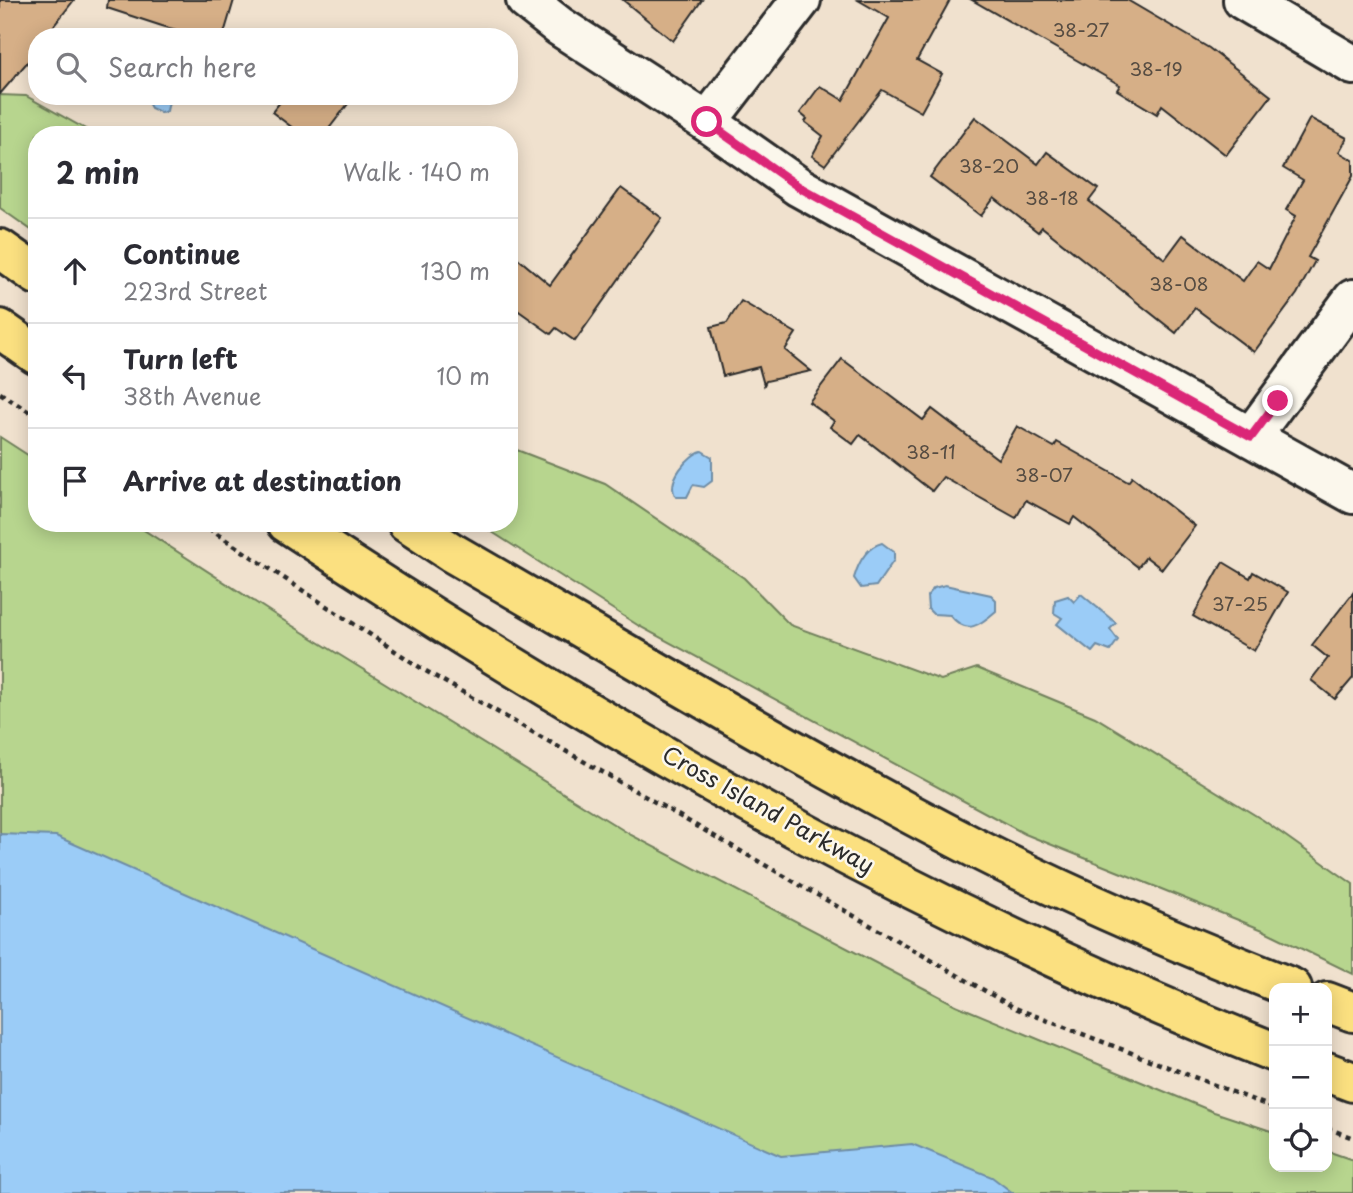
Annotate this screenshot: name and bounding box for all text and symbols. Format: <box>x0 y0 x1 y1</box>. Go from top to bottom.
house number: 38-27 <box>1053 15 1110 43</box>
search box <box>28 28 518 105</box>
text: Search here <box>108 47 257 86</box>
icon: search <box>52 48 90 86</box>
house number: 38-19 <box>1129 54 1183 82</box>
route start <box>691 106 722 137</box>
text: 2 min <box>56 149 140 194</box>
house number: 38-20 <box>959 151 1019 179</box>
text: Walk · 140 m <box>343 154 490 189</box>
house number: 38-18 <box>1025 183 1079 211</box>
text: Continue <box>123 234 240 273</box>
icon: ahead <box>56 252 94 290</box>
text: 130 m <box>420 253 490 288</box>
house number: 38-08 <box>1149 269 1209 297</box>
text: 223rd Street <box>123 273 268 308</box>
text: Turn left <box>123 339 238 378</box>
icon: left <box>56 357 94 395</box>
text: 10 m <box>436 358 490 393</box>
text: 38th Avenue <box>123 378 261 413</box>
route end <box>1262 385 1293 416</box>
house number: 38-11 <box>906 437 956 465</box>
house number: 38-07 <box>1015 460 1073 488</box>
text: Arrive at destination <box>123 461 402 500</box>
icon: arrive <box>56 462 94 500</box>
house number: 37-25 <box>1212 589 1268 617</box>
street label: Cross Island Parkway <box>656 736 881 882</box>
map controls <box>1269 983 1332 1172</box>
button: + <box>1269 983 1332 1046</box>
button: − <box>1269 1046 1332 1109</box>
button: locate <box>1269 1109 1332 1172</box>

